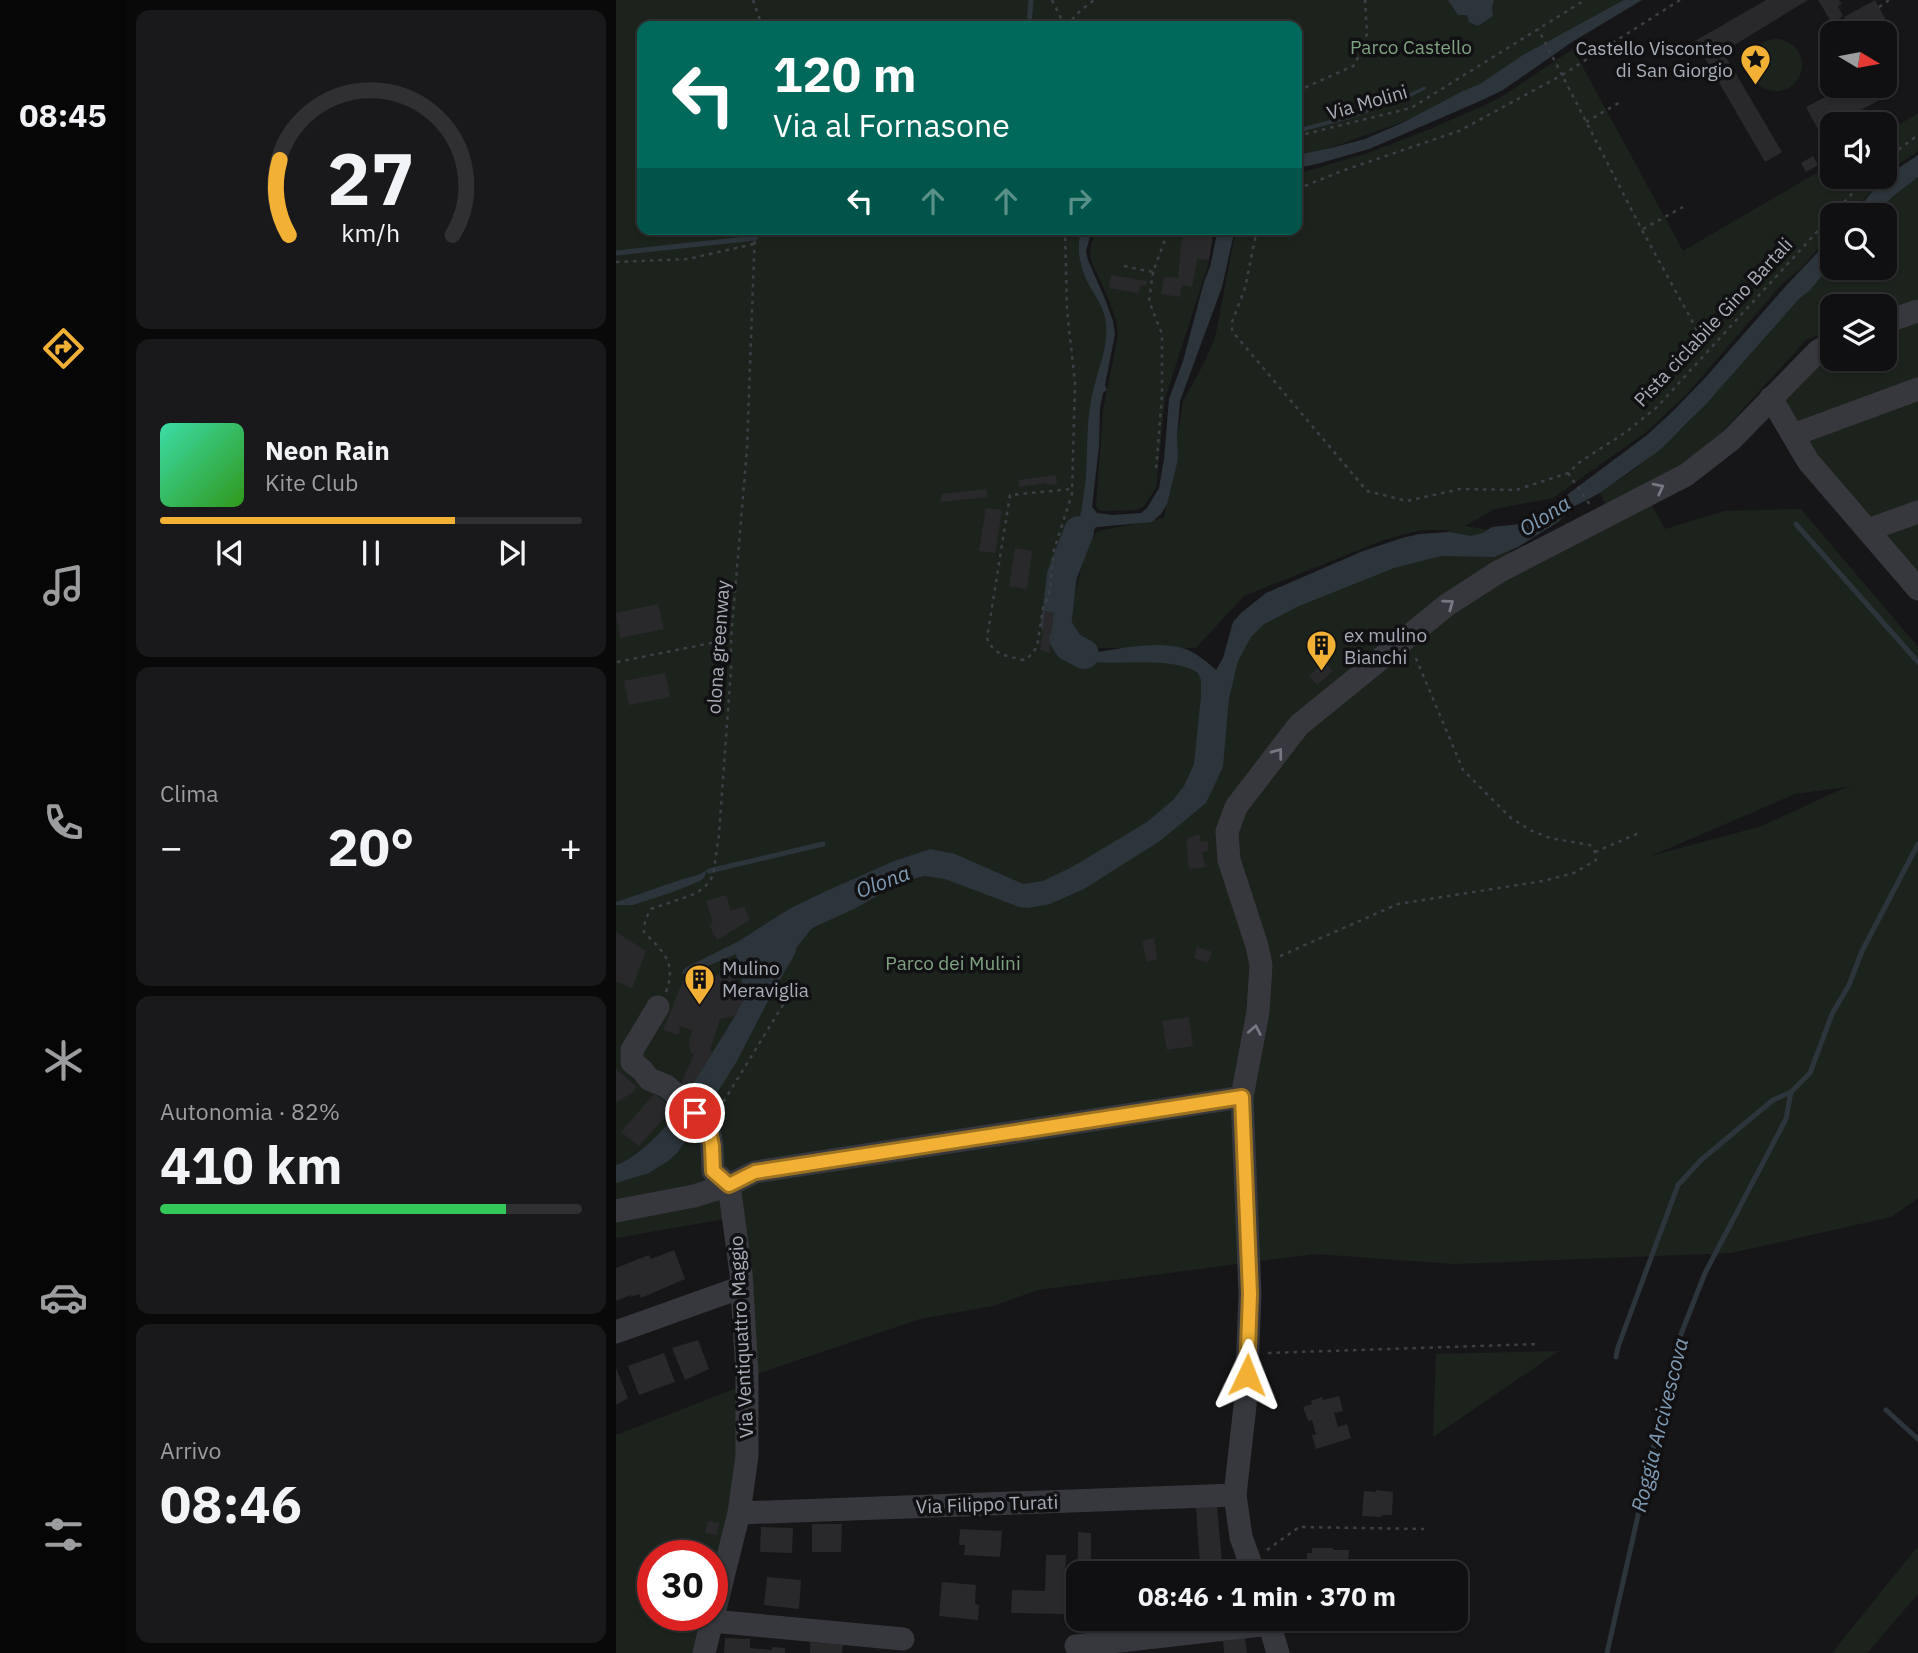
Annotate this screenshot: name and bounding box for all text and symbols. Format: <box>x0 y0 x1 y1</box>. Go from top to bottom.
north arrow <box>1820 21 1897 98</box>
map controls <box>1820 21 1897 371</box>
park label: Parco Castello <box>1350 35 1472 59</box>
place label: Castello Visconteo di San Giorgio <box>1575 36 1733 82</box>
text: 120 m <box>773 42 917 105</box>
place icon: Castello Visconteo di San Giorgio <box>1739 42 1773 86</box>
icon: left <box>658 49 749 140</box>
street label: Via Molini <box>1324 79 1410 125</box>
text: 08:45 <box>19 94 107 136</box>
text: Via al Fornasone <box>773 104 1010 146</box>
button: sound <box>1820 112 1897 189</box>
text: 27 <box>327 131 415 226</box>
icon: left <box>841 182 879 220</box>
icon: ahead <box>914 182 952 220</box>
icon: ahead <box>987 182 1025 220</box>
icon: right <box>1060 182 1098 220</box>
button: search <box>1820 203 1897 280</box>
text: km/h <box>342 216 400 249</box>
street label: Pista ciclabile Gino Bartali <box>1629 233 1797 411</box>
button: layers <box>1820 294 1897 371</box>
icon: directions <box>39 324 88 373</box>
text: Neon Rain <box>265 433 390 467</box>
text: Kite Club <box>265 467 358 497</box>
one-way arrow <box>1652 483 1665 497</box>
water label: Olona <box>1514 488 1575 542</box>
icon: previous <box>211 534 249 572</box>
icon: pause <box>352 534 390 572</box>
icon: next <box>493 534 531 572</box>
icon: music <box>39 561 88 610</box>
street label: olona greenway <box>701 579 735 715</box>
one-way arrow <box>1441 600 1454 613</box>
place label: ex mulino Bianchi <box>1344 623 1427 669</box>
building icon: ex mulino Bianchi <box>1304 629 1338 673</box>
one-way arrow <box>1269 748 1282 761</box>
text: Clima <box>160 778 219 808</box>
icon: phone <box>39 798 88 847</box>
text: 20° <box>328 813 414 880</box>
text: − <box>160 822 183 871</box>
text: + <box>559 822 582 871</box>
water label: Olona <box>852 858 914 904</box>
park label: Parco dei Mulini <box>885 951 1021 975</box>
place label: Mulino Meraviglia <box>722 956 809 1002</box>
building icon: Mulino Meraviglia <box>682 962 716 1006</box>
one-way arrow <box>1247 1024 1262 1036</box>
icon: climate <box>39 1036 88 1085</box>
pin <box>665 1083 725 1143</box>
icon: arrive <box>676 1094 714 1132</box>
text: Autonomia · 82% <box>160 1096 340 1126</box>
text: 410 km <box>160 1131 342 1198</box>
street label: Via Ventiquattro Maggio <box>724 1235 758 1439</box>
icon: car <box>39 1273 88 1322</box>
water label: Roggia Arcivescova <box>1624 1335 1694 1515</box>
position arrow <box>1210 1338 1284 1412</box>
text: Arrivo <box>160 1435 221 1465</box>
text: 08:46 <box>160 1470 302 1537</box>
street label: Via Filippo Turati <box>915 1490 1059 1518</box>
icon: filters <box>39 1510 88 1559</box>
speed limit sign: 30 <box>637 1540 728 1631</box>
text: 08:46 · 1 min · 370 m <box>1138 1579 1396 1613</box>

